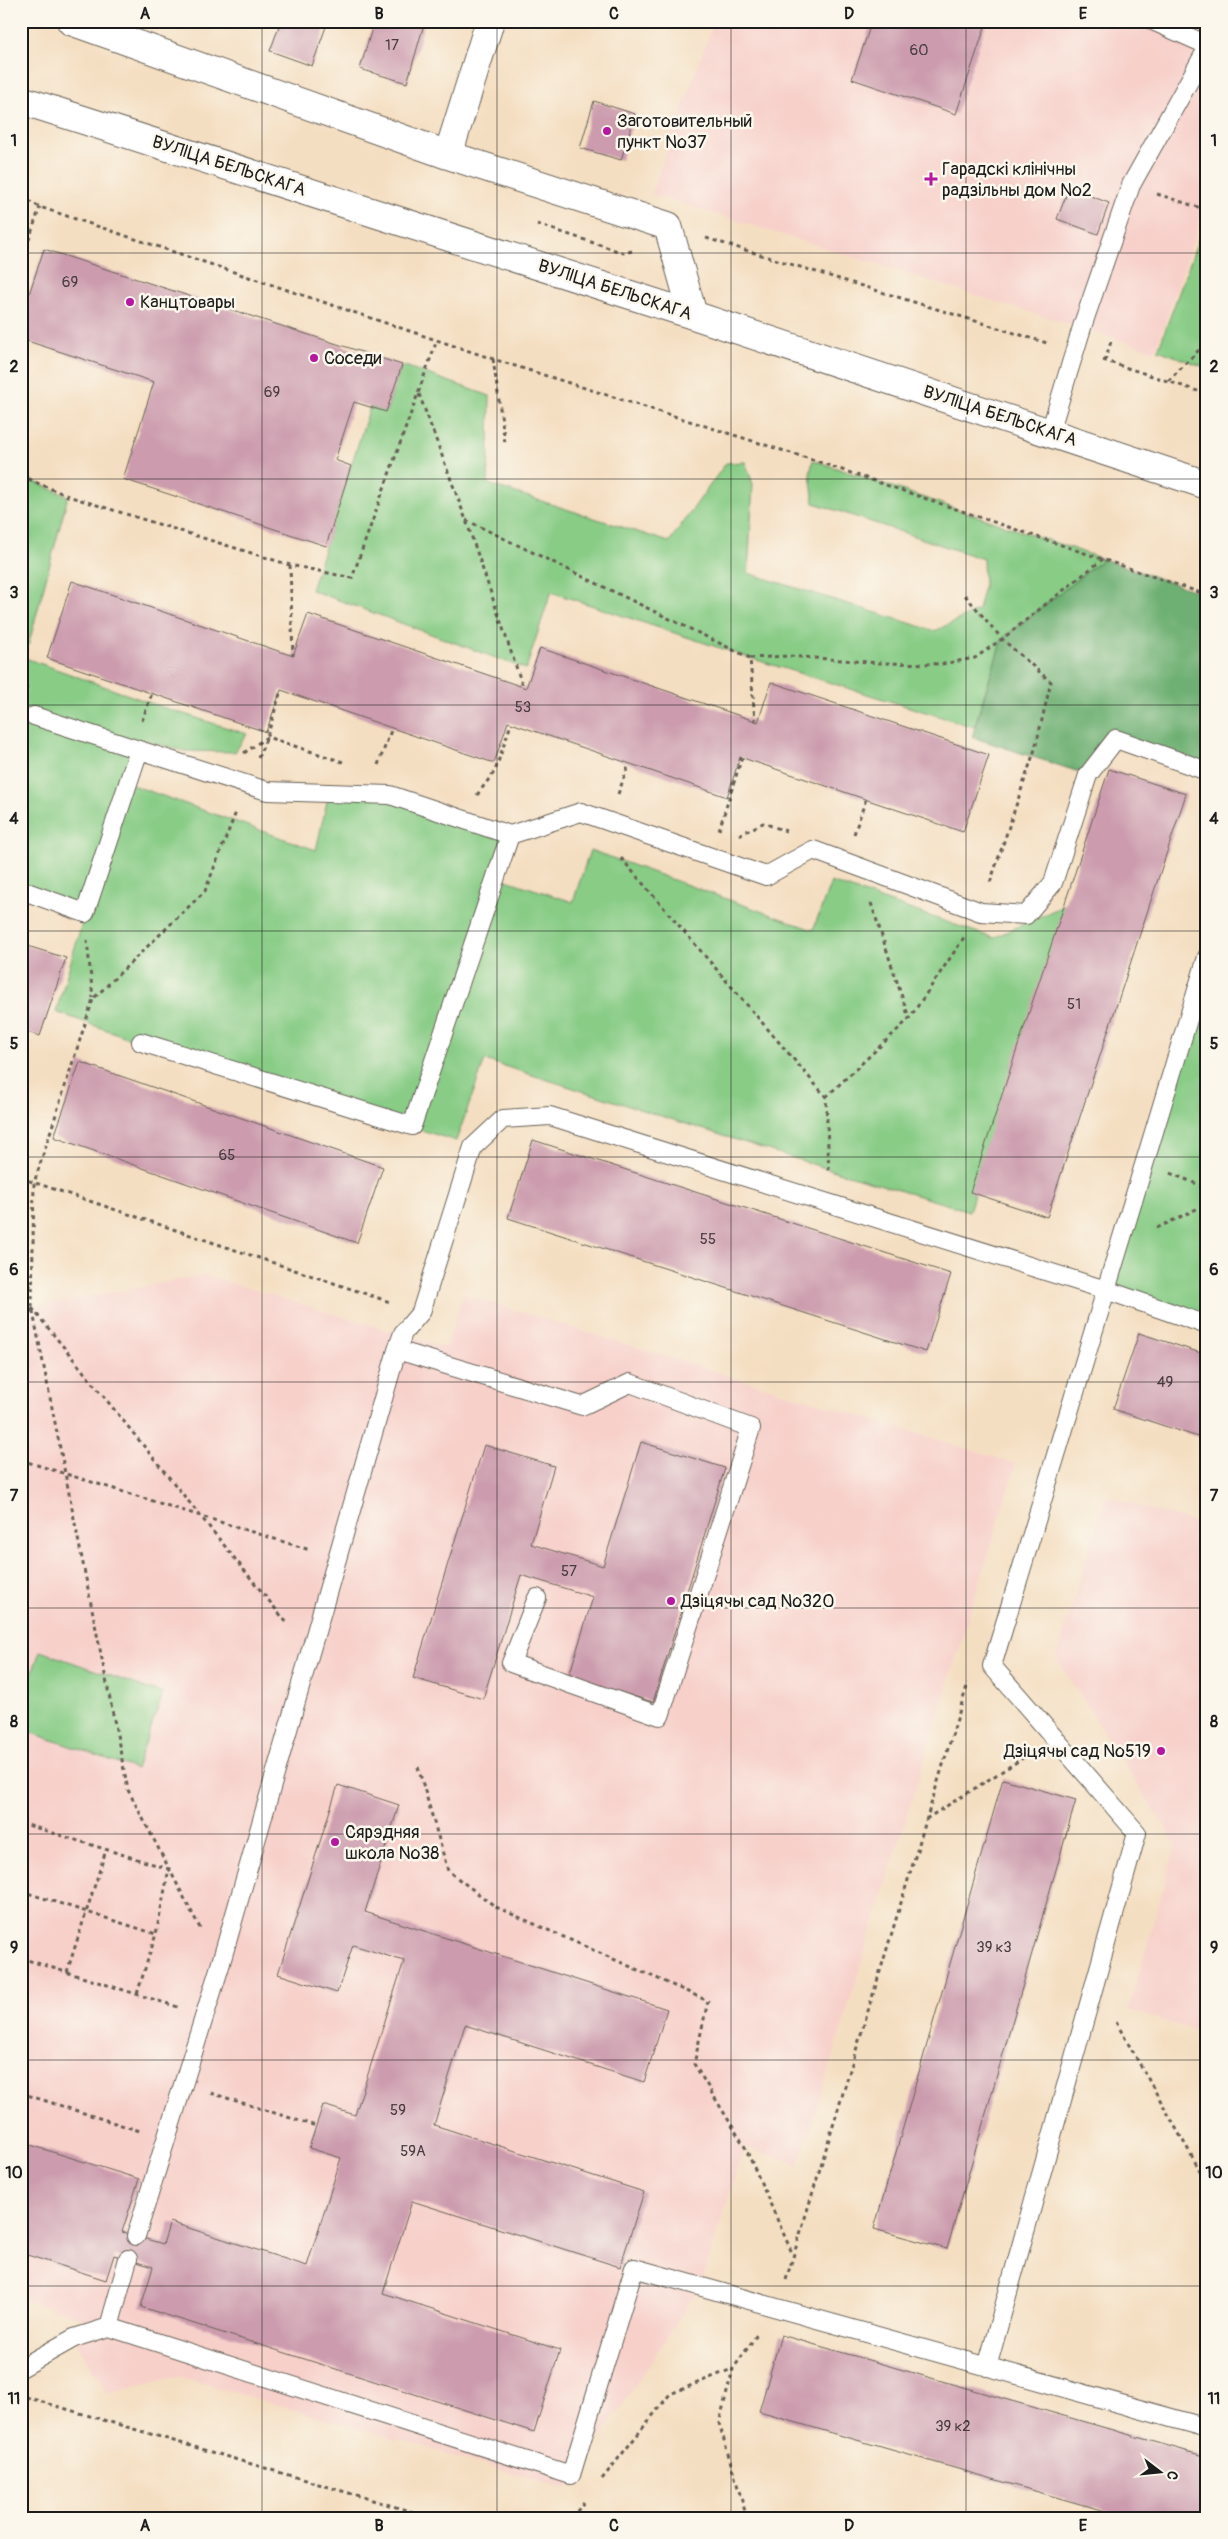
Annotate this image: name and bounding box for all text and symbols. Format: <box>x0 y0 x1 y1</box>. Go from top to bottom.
text: A <box>140 4 151 24</box>
text: B <box>374 4 384 24</box>
text: C <box>609 4 619 24</box>
text: D <box>844 4 854 24</box>
text: E <box>1079 4 1088 24</box>
house number: 17 <box>385 36 399 55</box>
house number: 60 <box>910 41 928 60</box>
place label: Заготовительный пункт №37 <box>617 110 752 154</box>
marker: Заготовительный пункт №37 <box>601 125 613 137</box>
street label: ВУЛІЦА БЕЛЬСКАГА <box>149 130 309 202</box>
text: 1 <box>11 131 17 151</box>
text: 1 <box>1211 131 1217 151</box>
place label: Гарадскі клінічны радзільны дом №2 <box>942 158 1092 202</box>
marker: Гарадскі клінічны радзільны дом №2 <box>924 172 938 186</box>
street label: ВУЛІЦА БЕЛЬСКАГА <box>535 254 695 326</box>
house number: 69 <box>62 273 78 292</box>
place label: Канцтовары <box>140 291 235 314</box>
marker: Канцтовары <box>124 296 136 308</box>
place label: Соседи <box>324 347 382 370</box>
marker: Соседи <box>308 352 320 364</box>
text: 2 <box>10 357 19 377</box>
text: 2 <box>1210 357 1219 377</box>
street label: ВУЛІЦА БЕЛЬСКАГА <box>920 380 1080 452</box>
house number: 69 <box>264 383 280 402</box>
text: 3 <box>10 583 19 603</box>
text: 3 <box>1210 583 1219 603</box>
house number: 53 <box>515 698 531 717</box>
text: 4 <box>9 809 19 829</box>
text: 4 <box>1209 809 1219 829</box>
house number: 51 <box>1067 995 1081 1014</box>
text: 5 <box>10 1034 19 1054</box>
text: 5 <box>1210 1034 1219 1054</box>
house number: 65 <box>219 1146 235 1165</box>
house number: 55 <box>700 1230 716 1249</box>
text: 6 <box>9 1260 19 1280</box>
text: 6 <box>1209 1260 1219 1280</box>
house number: 49 <box>1157 1373 1173 1392</box>
text: 7 <box>10 1486 19 1506</box>
text: 7 <box>1210 1486 1219 1506</box>
house number: 57 <box>561 1562 577 1581</box>
place label: Дзіцячы сад №320 <box>680 1590 834 1613</box>
marker: Дзіцячы сад №320 <box>665 1595 677 1607</box>
text: 8 <box>10 1712 18 1732</box>
text: 8 <box>1210 1712 1218 1732</box>
place label: Дзіцячы сад №519 <box>1003 1740 1151 1763</box>
marker: Дзіцячы сад №519 <box>1155 1745 1167 1757</box>
place label: Сярэдняя школа №38 <box>345 1821 439 1865</box>
marker: Сярэдняя школа №38 <box>329 1836 341 1848</box>
text: 9 <box>10 1938 18 1958</box>
house number: 39 к3 <box>976 1938 1012 1957</box>
text: 9 <box>1210 1938 1218 1958</box>
house number: 59 <box>390 2101 406 2120</box>
house number: 59А <box>400 2142 426 2161</box>
text: 10 <box>5 2163 23 2183</box>
text: 10 <box>1205 2163 1223 2183</box>
text: 11 <box>8 2389 20 2409</box>
text: 11 <box>1208 2389 1220 2409</box>
house number: 39 к2 <box>935 2417 971 2436</box>
north arrow <box>1136 2446 1186 2496</box>
text: С <box>1163 2469 1181 2482</box>
text: A <box>140 2516 151 2536</box>
text: B <box>374 2516 384 2536</box>
text: C <box>609 2516 619 2536</box>
text: D <box>844 2516 854 2536</box>
text: E <box>1079 2516 1088 2536</box>

